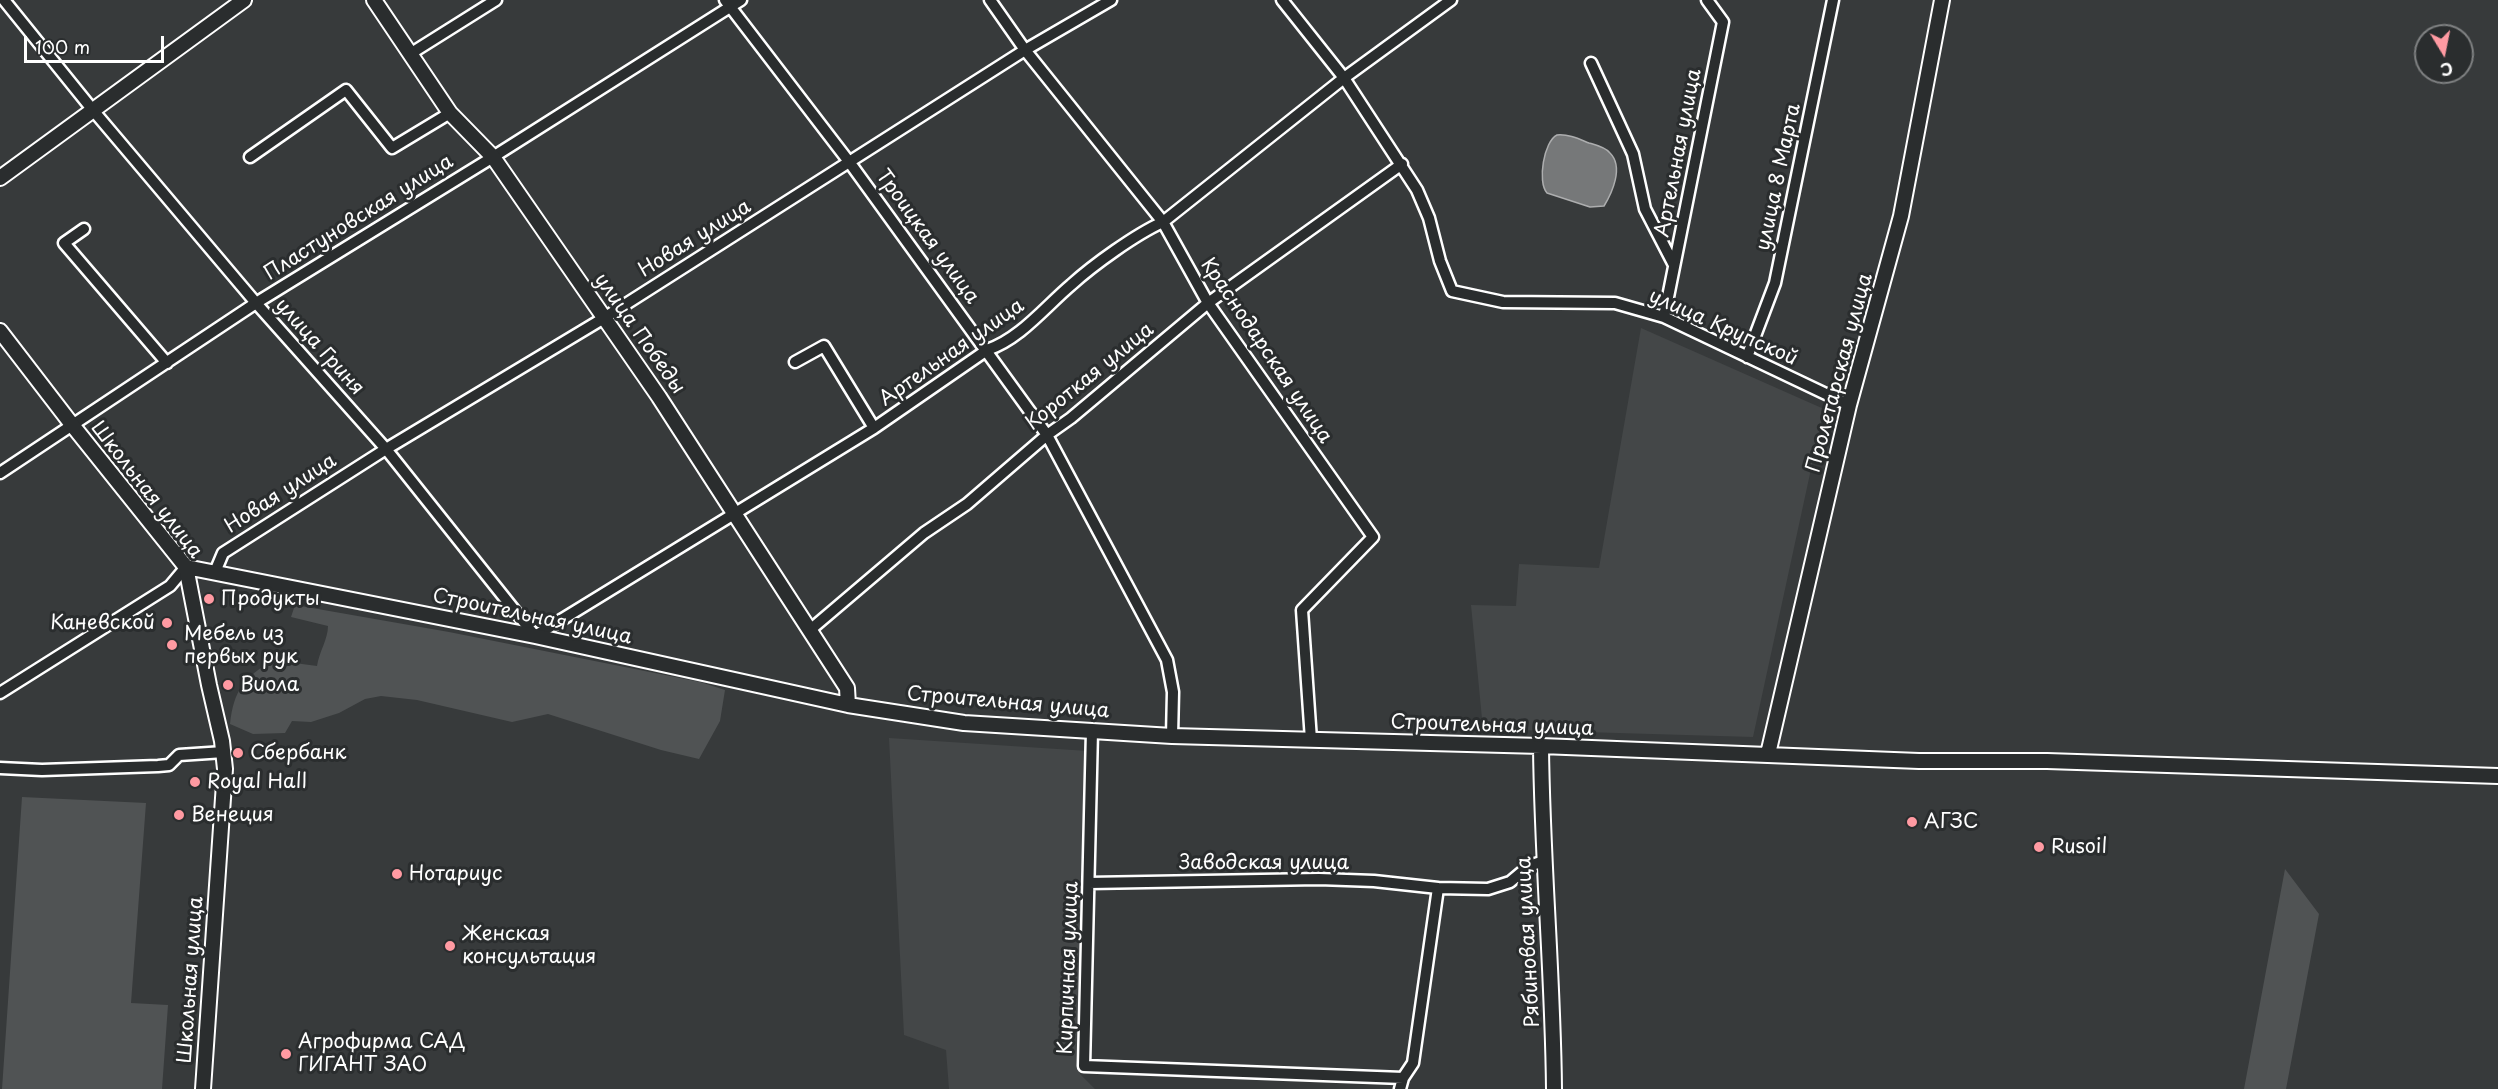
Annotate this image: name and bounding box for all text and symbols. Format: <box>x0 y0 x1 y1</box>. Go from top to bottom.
scale bar <box>27 24 166 62</box>
north arrow <box>2414 24 2474 84</box>
text: 100 m <box>35 33 90 60</box>
text: С <box>2439 57 2455 83</box>
street label: Артельная улица <box>1651 67 1707 239</box>
street label: улица 8 Марта <box>1752 101 1806 253</box>
street label: Пластуновская улица <box>260 150 458 286</box>
street label: Троицкая улица <box>870 165 984 309</box>
street label: Новая улица <box>634 195 756 283</box>
street label: Краснодарская улица <box>1195 254 1337 448</box>
street label: улица Победы <box>588 269 690 399</box>
street label: Пролетарская улица <box>1802 271 1878 475</box>
street label: улица Крупской <box>1645 284 1801 372</box>
street label: улица Гриня <box>269 294 369 400</box>
street label: Артельная улица <box>875 294 1029 412</box>
street label: Короткая улица <box>1021 318 1159 436</box>
street label: Школьная улица <box>85 417 207 563</box>
street label: Новая улица <box>221 449 341 539</box>
street label: Строительная улица <box>430 584 634 650</box>
place label: Продукты <box>221 587 320 611</box>
marker: Продукты <box>202 592 216 606</box>
place label: Каневской <box>50 611 155 635</box>
marker: Каневской <box>160 616 174 630</box>
place label: Мебель из первых рук <box>184 622 298 669</box>
marker: Мебель из первых рук <box>165 638 179 652</box>
place label: Виола <box>240 673 299 697</box>
marker: Виола <box>221 678 235 692</box>
street label: Строительная улица <box>906 682 1110 724</box>
street label: Строительная улица <box>1390 710 1594 742</box>
place label: Сбербанк <box>250 741 346 765</box>
marker: Сбербанк <box>231 746 245 760</box>
place label: Royal Hall <box>207 770 307 794</box>
marker: Royal Hall <box>188 775 202 789</box>
place label: Венеция <box>191 803 274 827</box>
marker: Венеция <box>172 808 186 822</box>
place label: АГЗС <box>1924 810 1978 834</box>
marker: АГЗС <box>1905 815 1919 829</box>
place label: Rusoil <box>2051 835 2107 859</box>
marker: Rusoil <box>2032 840 2046 854</box>
street label: Заводская улица <box>1179 851 1349 875</box>
street label: Рябиновая улица <box>1513 856 1545 1028</box>
place label: Нотариус <box>409 862 503 886</box>
marker: Нотариус <box>390 867 404 881</box>
street label: Кирпичная улица <box>1054 881 1084 1055</box>
street label: Школьная улица <box>173 896 209 1064</box>
place label: Женская консультация <box>462 922 596 969</box>
marker: Женская консультация <box>443 939 457 953</box>
place label: Агрофирма САД ГИГАНТ ЗАО <box>298 1030 466 1077</box>
marker: Агрофирма САД ГИГАНТ ЗАО <box>279 1047 293 1061</box>

